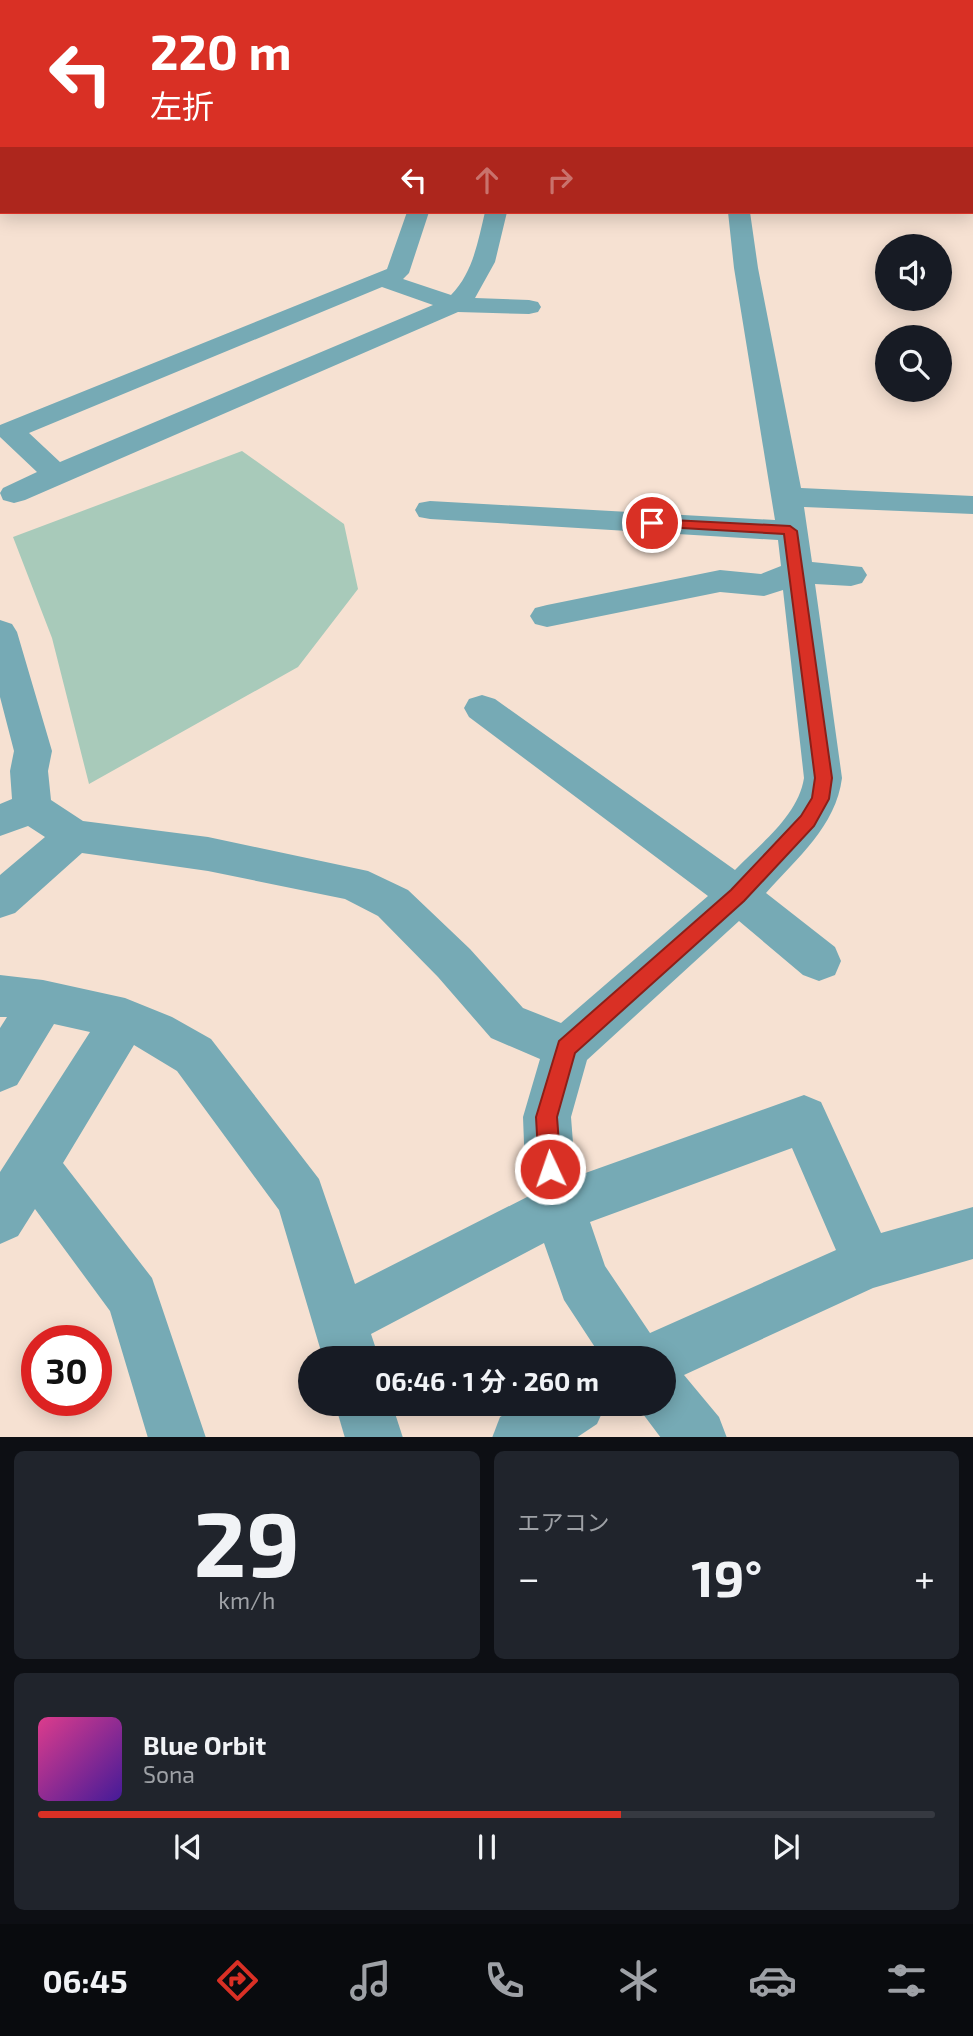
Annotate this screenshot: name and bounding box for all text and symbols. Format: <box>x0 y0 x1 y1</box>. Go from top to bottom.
text: 220 m <box>150 21 292 80</box>
icon: left <box>35 28 126 119</box>
text: 左折 <box>150 86 214 124</box>
icon: left <box>395 161 433 199</box>
icon: ahead <box>468 161 506 199</box>
icon: right <box>541 161 579 199</box>
map controls <box>875 234 952 402</box>
button: sound <box>875 234 952 311</box>
button: search <box>875 325 952 402</box>
pin <box>622 493 682 553</box>
icon: arrive <box>633 504 671 542</box>
position arrow <box>513 1132 587 1206</box>
speed limit sign: 30 <box>21 1325 112 1416</box>
text: 06:46 · 1 分 · 260 m <box>375 1365 599 1396</box>
text: 29 <box>193 1486 300 1595</box>
text: エアコン <box>518 1508 610 1536</box>
text: 19° <box>691 1545 762 1607</box>
text: − <box>518 1554 540 1600</box>
text: + <box>914 1554 935 1600</box>
text: km/h <box>218 1586 275 1614</box>
text: Blue Orbit <box>143 1729 266 1760</box>
text: Sona <box>143 1760 195 1788</box>
icon: previous <box>169 1828 207 1866</box>
icon: pause <box>468 1828 506 1866</box>
icon: next <box>767 1828 805 1866</box>
icon: directions <box>213 1956 262 2005</box>
icon: music <box>346 1956 395 2005</box>
icon: phone <box>480 1956 529 2005</box>
icon: climate <box>614 1956 663 2005</box>
icon: car <box>748 1956 797 2005</box>
icon: filters <box>882 1956 931 2005</box>
text: 06:45 <box>42 1961 128 1999</box>

